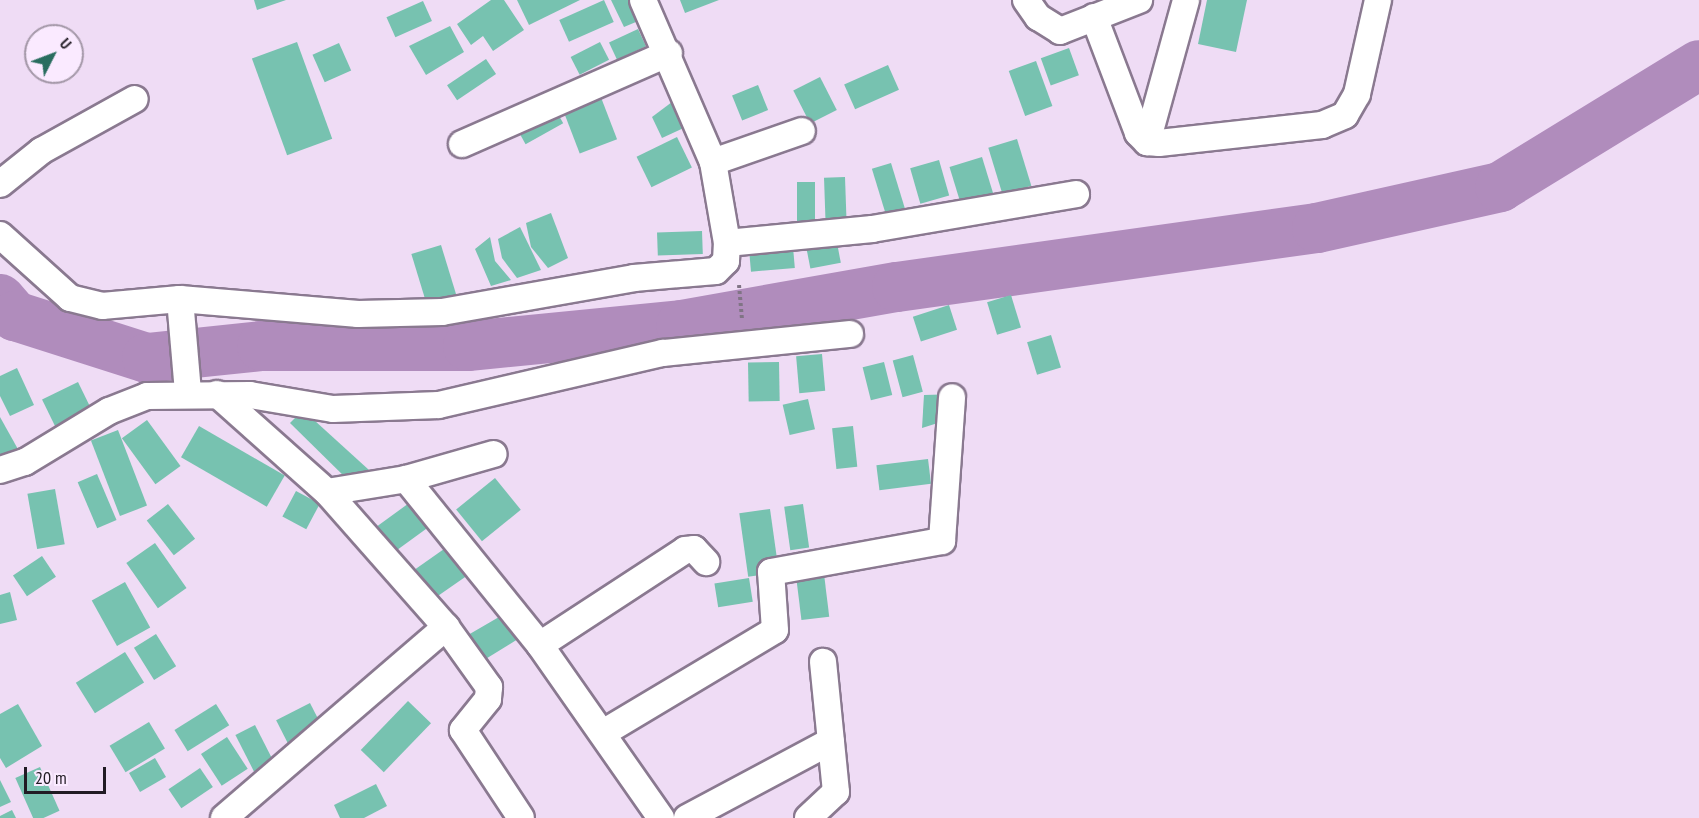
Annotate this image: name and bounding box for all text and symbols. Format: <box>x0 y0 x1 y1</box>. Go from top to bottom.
north arrow <box>24 24 84 84</box>
text: U <box>56 34 76 53</box>
scale bar <box>27 755 110 793</box>
text: 20 m <box>35 766 67 789</box>

